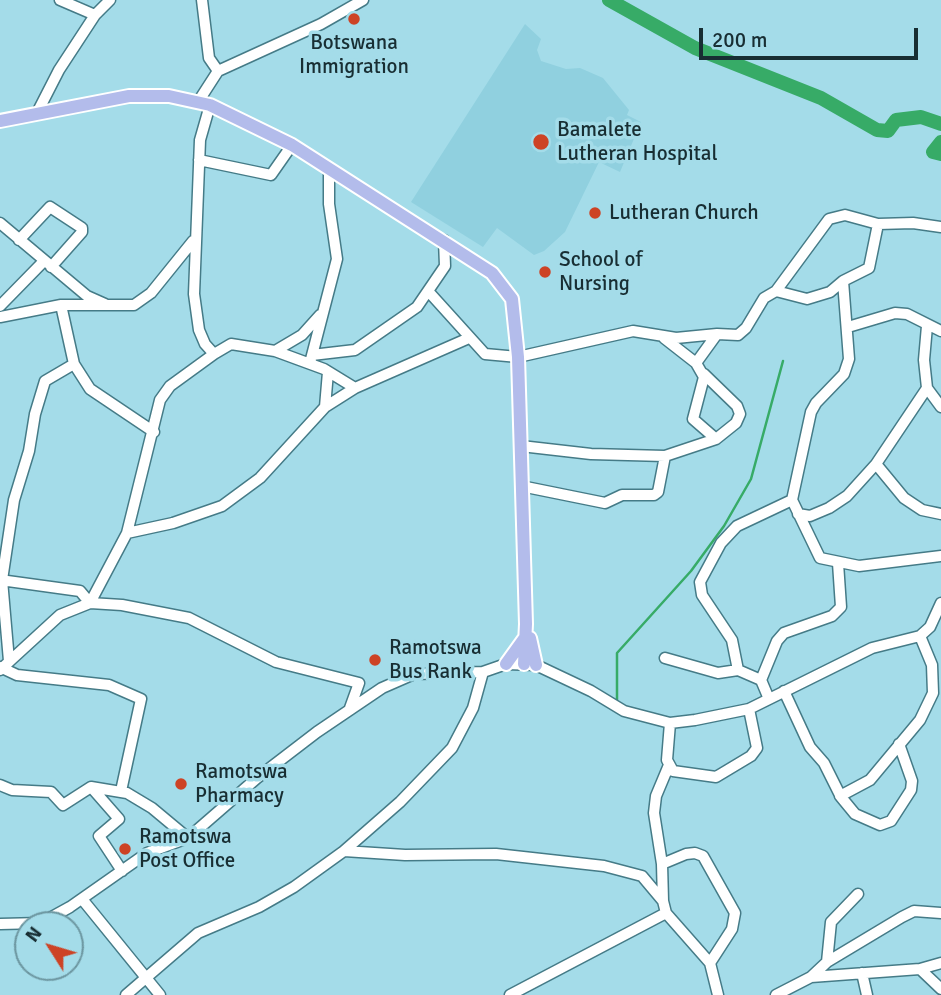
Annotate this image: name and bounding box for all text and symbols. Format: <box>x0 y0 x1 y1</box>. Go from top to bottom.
marker: Botswana Immigration <box>346 11 362 27</box>
scale bar <box>703 14 922 58</box>
text: 200 m <box>712 27 767 53</box>
place label: Botswana Immigration <box>299 30 409 80</box>
place label: Bamalete Lutheran Hospital <box>557 117 718 167</box>
marker: Bamalete Lutheran Hospital <box>531 132 551 152</box>
place label: Lutheran Church <box>609 200 759 226</box>
marker: Lutheran Church <box>587 205 603 221</box>
place label: School of Nursing <box>559 247 642 297</box>
marker: School of Nursing <box>537 264 553 280</box>
place label: Ramotswa Bus Rank <box>389 635 482 685</box>
marker: Ramotswa Bus Rank <box>367 652 383 668</box>
place label: Ramotswa Pharmacy <box>195 759 288 809</box>
marker: Ramotswa Pharmacy <box>173 776 189 792</box>
place label: Ramotswa Post Office <box>139 824 235 874</box>
marker: Ramotswa Post Office <box>117 841 133 857</box>
north arrow <box>14 911 84 981</box>
text: N <box>20 922 47 947</box>

